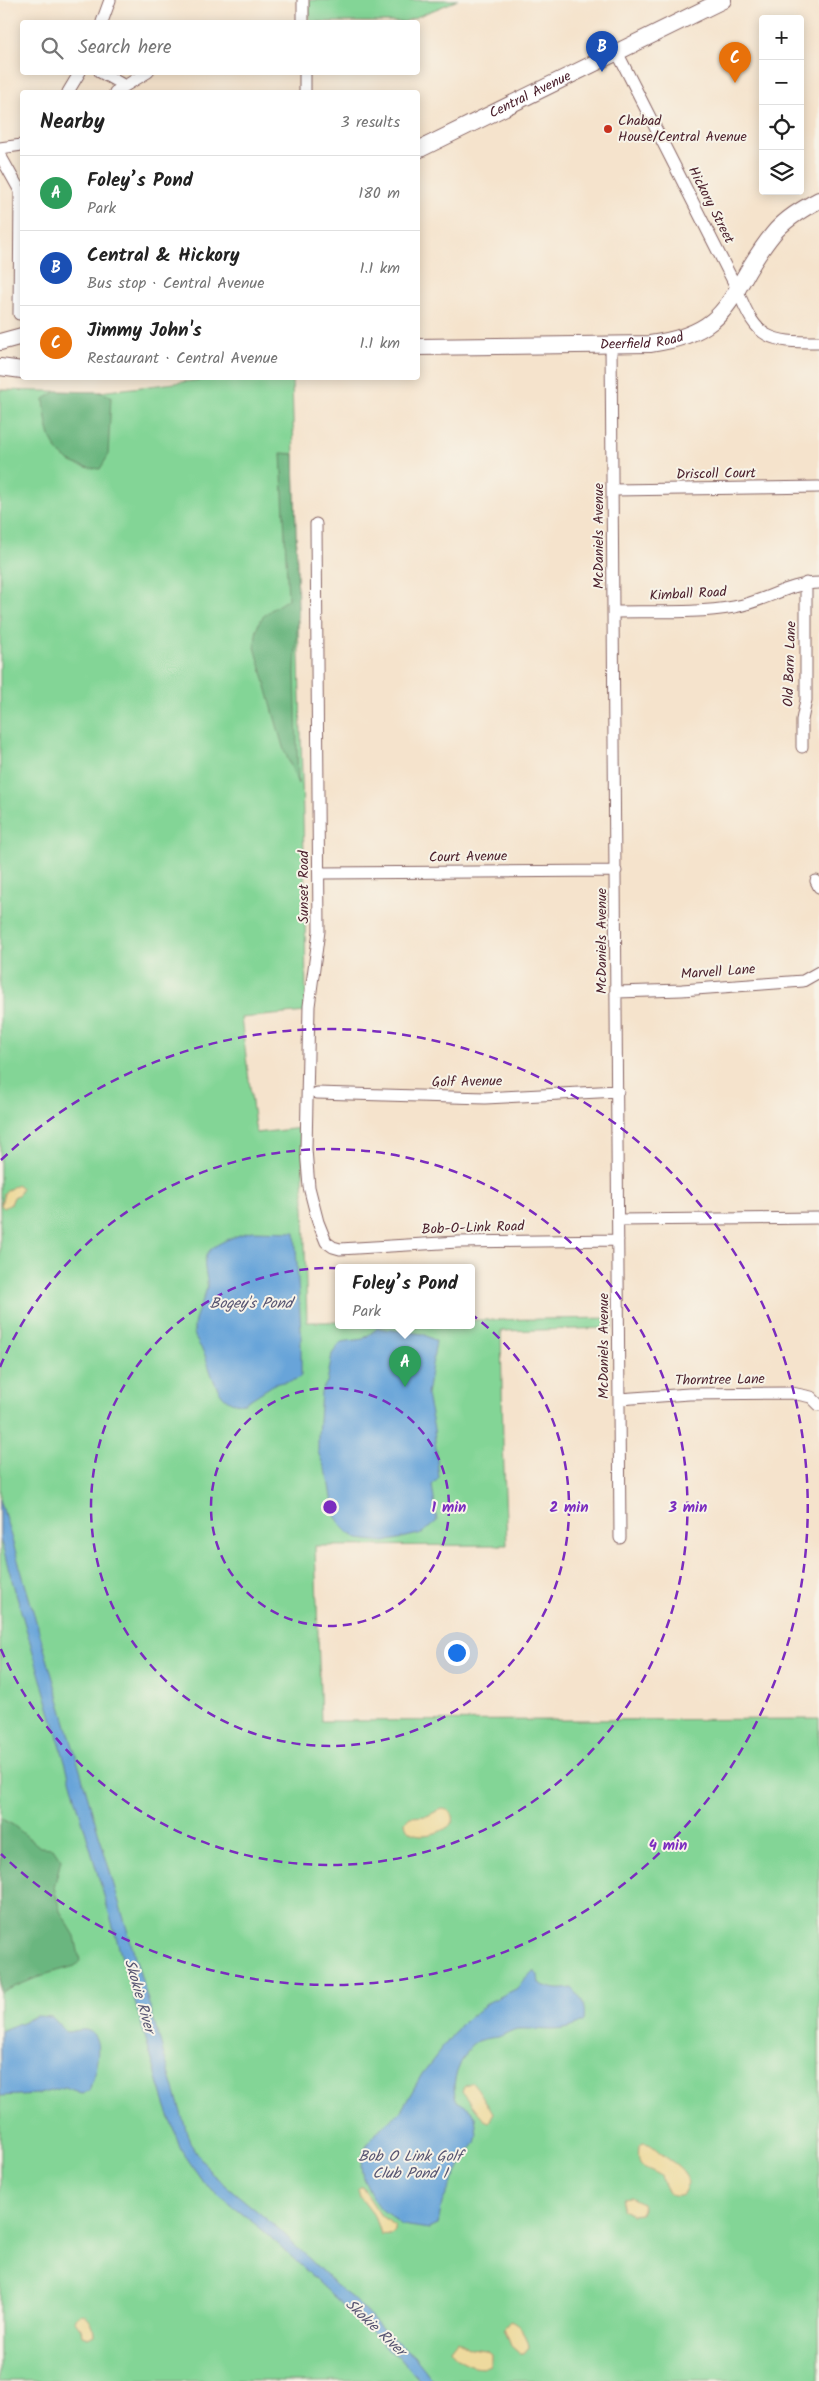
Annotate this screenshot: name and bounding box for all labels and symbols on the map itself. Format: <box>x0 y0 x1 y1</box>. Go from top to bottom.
pin: B <box>586 31 618 72</box>
pin: C <box>719 42 751 83</box>
street label: Central Avenue <box>485 65 576 124</box>
place label: Chabad House/Central Avenue <box>618 110 747 148</box>
marker: Chabad House/Central Avenue <box>602 123 614 135</box>
street label: Hickory Street <box>682 163 740 248</box>
street label: Deerfield Road <box>600 326 688 356</box>
street label: Driscoll Court <box>676 462 757 486</box>
street label: McDaniels Avenue <box>588 482 610 589</box>
street label: Kimball Road <box>649 581 728 607</box>
street label: Old Barn Lane <box>778 620 803 707</box>
street label: Court Avenue <box>429 845 508 869</box>
street label: Sunset Road <box>293 849 315 924</box>
street label: McDaniels Avenue <box>591 887 613 994</box>
street label: Marvell Lane <box>680 958 757 986</box>
street label: Golf Avenue <box>432 1070 503 1094</box>
street label: Bob-O-Link Road <box>421 1215 526 1241</box>
water label: Bogey's Pond <box>210 1292 296 1316</box>
street label: McDaniels Avenue <box>593 1292 615 1399</box>
pin: A <box>389 1346 421 1387</box>
street label: Thorntree Lane <box>675 1368 766 1392</box>
text: 1 min <box>432 1496 466 1520</box>
text: 2 min <box>549 1496 589 1520</box>
text: 3 min <box>668 1496 707 1520</box>
centre of rings <box>321 1498 339 1516</box>
your location <box>444 1640 470 1666</box>
text: 4 min <box>649 1834 687 1858</box>
water label: Skokie River <box>117 1956 162 2039</box>
water label: Bob O Link Golf Club Pond 1 <box>358 2145 466 2186</box>
water label: Skokie River <box>339 2293 413 2365</box>

